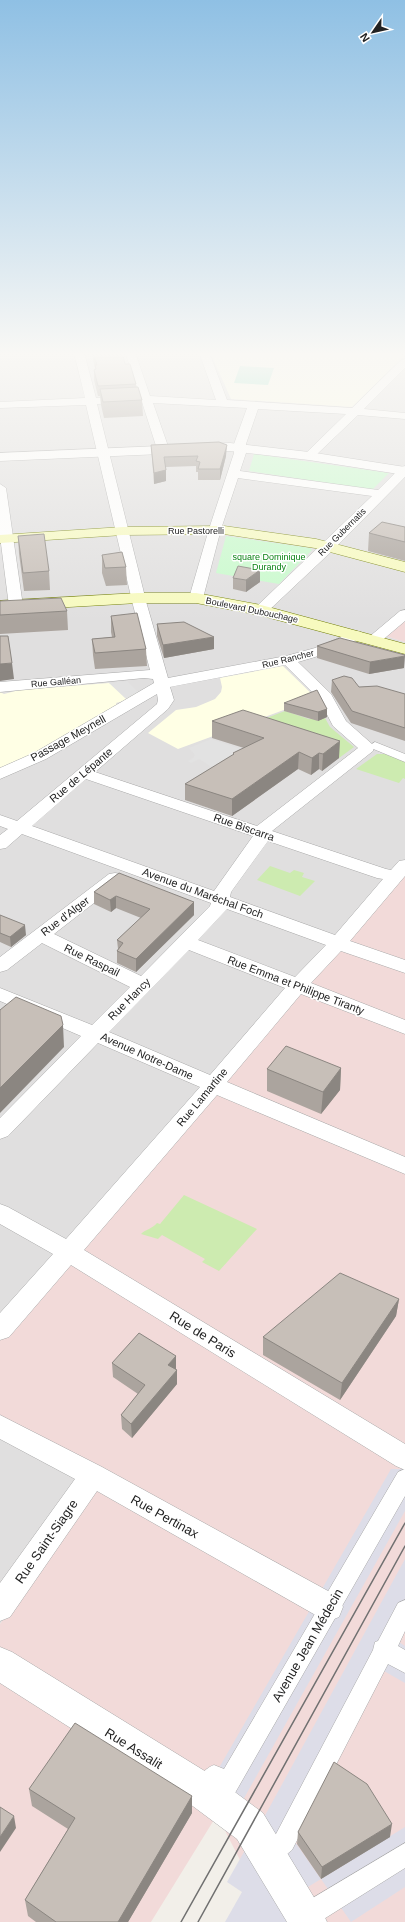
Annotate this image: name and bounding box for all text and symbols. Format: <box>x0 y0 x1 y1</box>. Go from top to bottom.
north arrow <box>353 12 393 52</box>
text: N <box>357 31 372 44</box>
street label: Rue Gubernatis <box>316 506 368 558</box>
street label: Rue Pastorelli <box>168 526 224 536</box>
park label: square Dominique Durandy <box>232 552 306 572</box>
street label: Boulevard Dubouchage <box>205 595 299 625</box>
street label: Rue Rancher <box>261 648 315 670</box>
street label: Rue Galléan <box>31 675 81 689</box>
street label: Passage Meynell <box>28 712 108 764</box>
street label: Rue de Lépante <box>47 745 115 805</box>
street label: Rue Biscarra <box>212 811 277 843</box>
street label: Avenue du Maréchal Foch <box>141 865 265 921</box>
street label: Rue d'Alger <box>39 894 92 938</box>
street label: Rue Raspail <box>62 941 122 979</box>
street label: Rue Emma et Philippe Tiranty <box>226 953 367 1017</box>
street label: Rue Hancy <box>106 975 153 1022</box>
street label: Avenue Notre-Dame <box>99 1030 195 1082</box>
street label: Rue Lamartine <box>174 1066 230 1128</box>
street label: Rue de Paris <box>167 1308 239 1361</box>
street label: Rue Pertinax <box>128 1492 202 1541</box>
street label: Rue Saint-Siagre <box>12 1496 81 1586</box>
street label: Avenue Jean Médecin <box>269 1586 346 1705</box>
street label: Rue Assalit <box>102 1725 166 1772</box>

